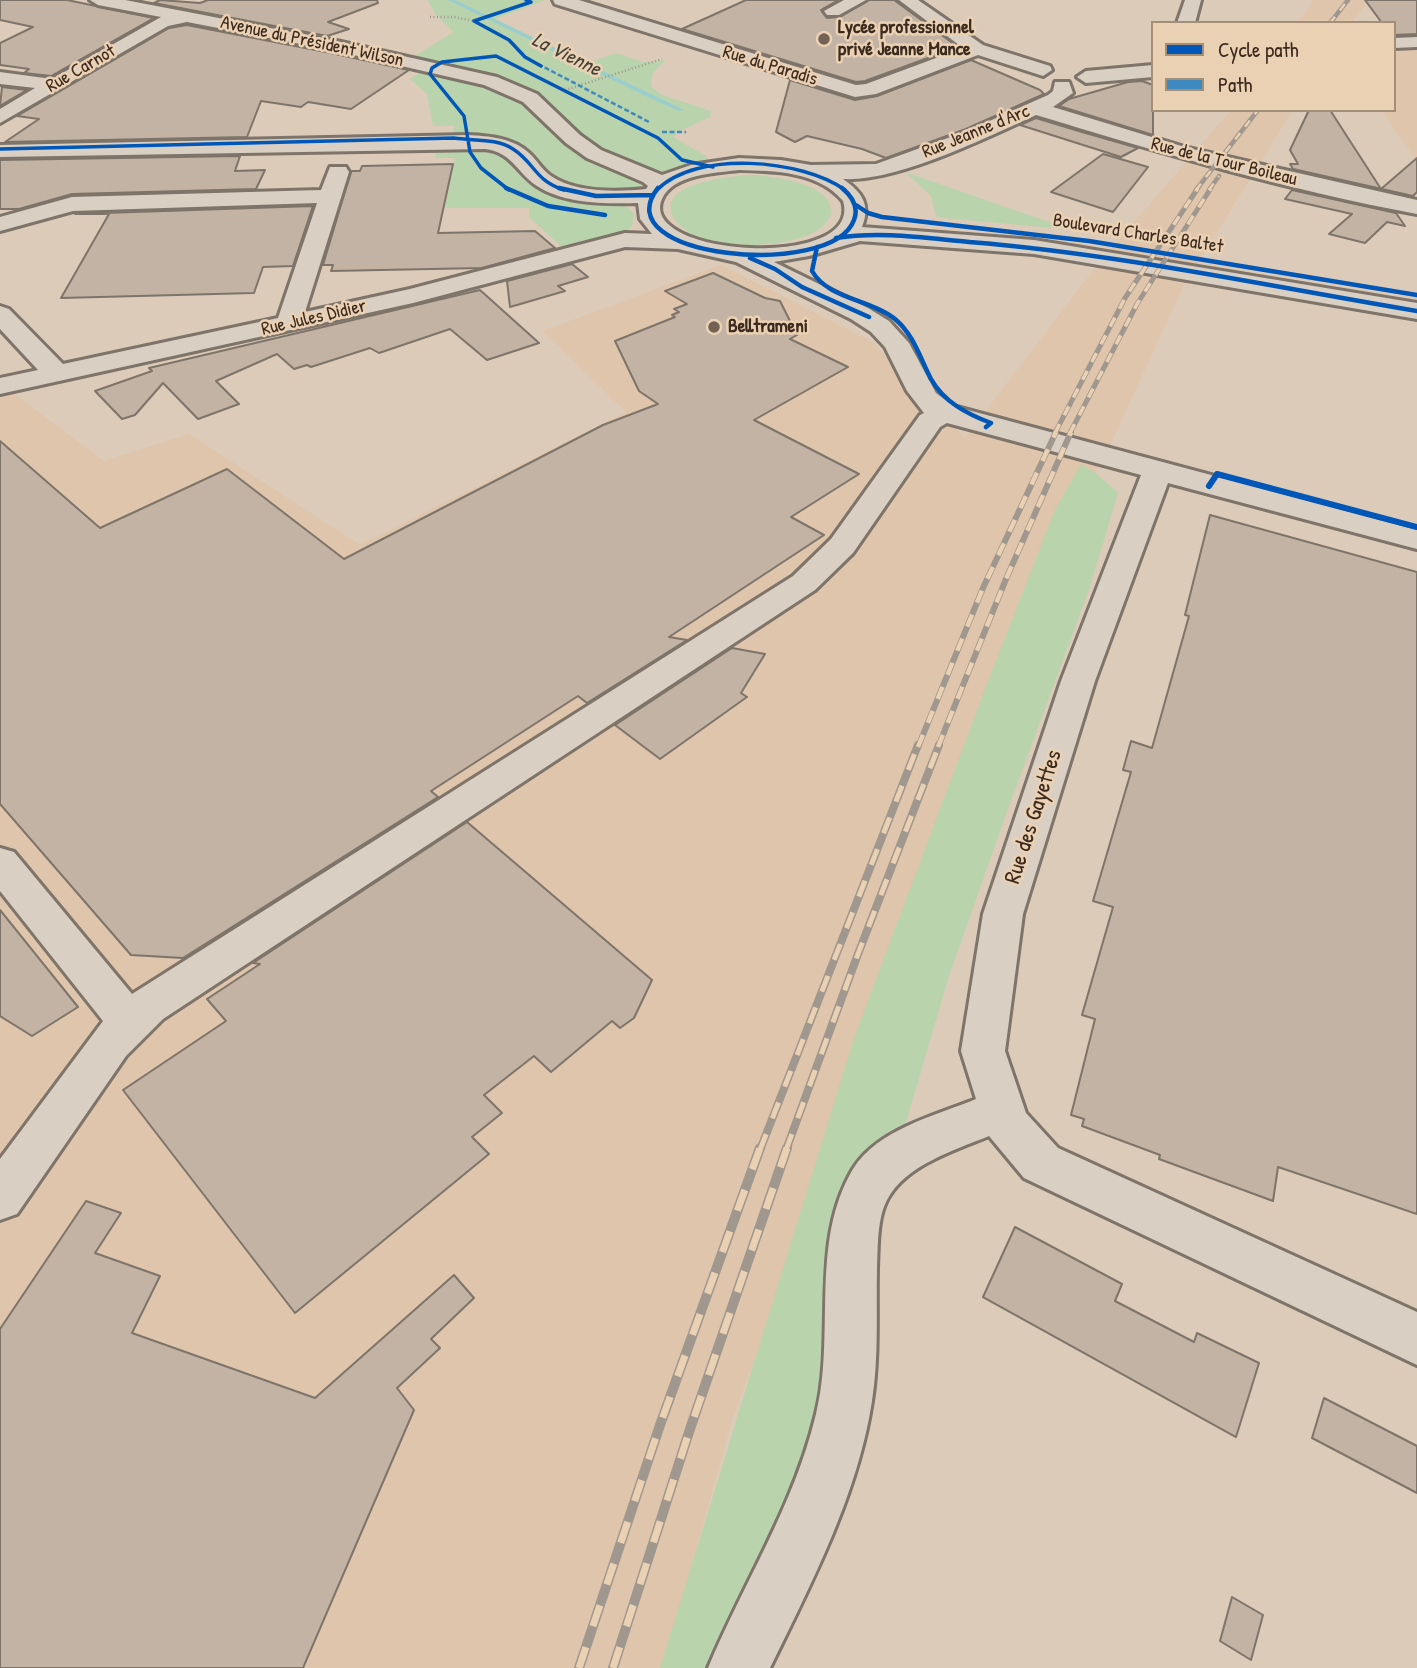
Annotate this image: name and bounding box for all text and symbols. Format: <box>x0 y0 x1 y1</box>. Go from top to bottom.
street label: Avenue du Président Wilson <box>218 11 406 73</box>
place label: Lycée professionnel privé Jeanne Mance <box>838 17 974 61</box>
legend <box>1151 21 1396 112</box>
water label: La Vienne <box>528 28 604 82</box>
marker: Lycée professionnel privé Jeanne Mance <box>816 31 832 47</box>
text: Cycle path <box>1218 35 1299 64</box>
street label: Rue Carnot <box>42 40 120 98</box>
street label: Rue du Paradis <box>720 41 820 91</box>
text: Path <box>1218 70 1252 99</box>
street label: Rue Jeanne d'Arc <box>919 100 1033 164</box>
street label: Rue de la Tour Boileau <box>1149 133 1299 191</box>
street label: Boulevard Charles Baltet <box>1051 209 1225 259</box>
street label: Rue Jules Didier <box>259 295 369 341</box>
place label: Belltrameni <box>728 316 808 338</box>
marker: Belltrameni <box>706 319 722 335</box>
street label: Rue des Gayettes <box>999 747 1069 887</box>

